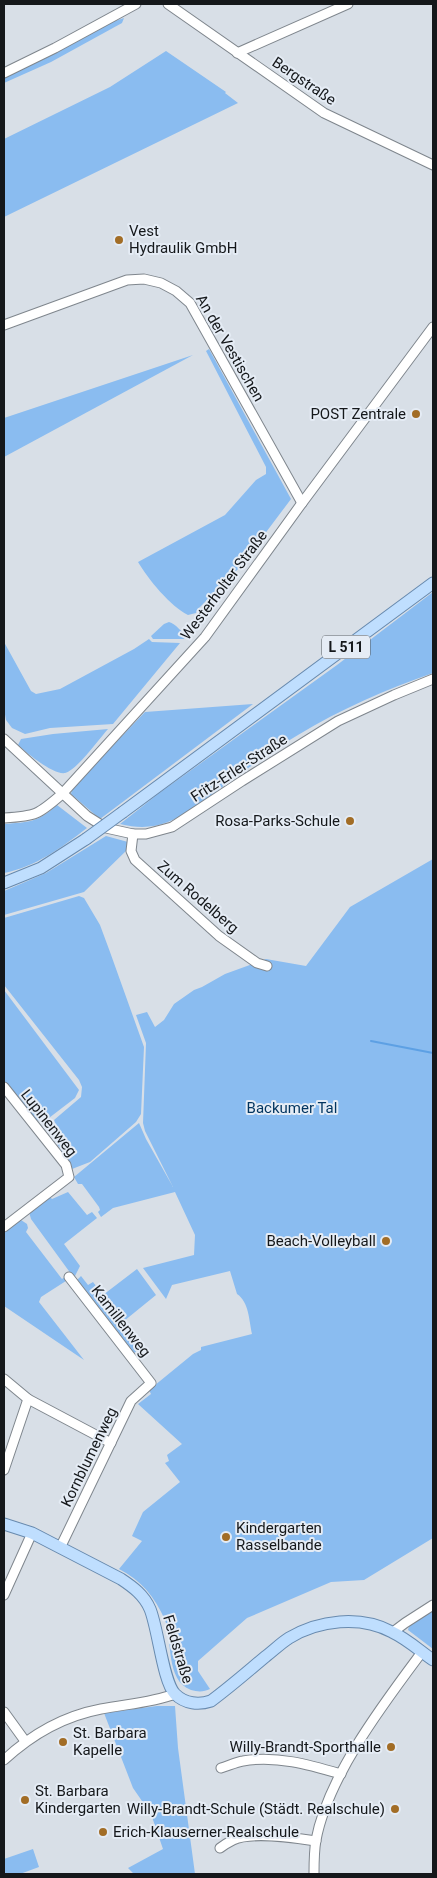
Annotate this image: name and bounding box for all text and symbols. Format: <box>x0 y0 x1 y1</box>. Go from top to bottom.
street label: Bergstraße <box>269 53 339 109</box>
place label: Vest Hydraulik GmbH <box>129 222 238 257</box>
marker: Vest Hydraulik GmbH <box>113 234 125 246</box>
street label: An der Vestischen <box>192 291 268 405</box>
place label: POST Zentrale <box>310 405 406 423</box>
marker: POST Zentrale <box>410 408 422 420</box>
street label: Westerholter Straße <box>177 527 271 643</box>
road number: L 511 <box>322 636 370 659</box>
street label: Fritz-Erler-Straße <box>187 730 291 806</box>
place label: Rosa-Parks-Schule <box>215 812 340 830</box>
marker: Rosa-Parks-Schule <box>344 815 356 827</box>
street label: Zum Rodelberg <box>154 857 242 937</box>
street label: Lupinenweg <box>17 1086 81 1160</box>
park label: Backumer Tal <box>247 1099 337 1117</box>
place label: Beach-Volleyball <box>266 1232 376 1250</box>
marker: Beach-Volleyball <box>380 1235 392 1247</box>
street label: Kamillenweg <box>88 1282 154 1360</box>
street label: Kornblumenweg <box>57 1404 121 1510</box>
place label: Kindergarten Rasselbande <box>236 1519 322 1554</box>
marker: Kindergarten Rasselbande <box>220 1531 232 1543</box>
street label: Feldstraße <box>159 1613 197 1685</box>
place label: St. Barbara Kapelle <box>73 1724 147 1759</box>
marker: St. Barbara Kapelle <box>57 1736 69 1748</box>
place label: Willy-Brandt-Sporthalle <box>230 1738 381 1756</box>
marker: Willy-Brandt-Sporthalle <box>385 1741 397 1753</box>
place label: St. Barbara Kindergarten <box>35 1782 121 1817</box>
marker: St. Barbara Kindergarten <box>19 1794 31 1806</box>
place label: Willy-Brandt-Schule (Städt. Realschule) <box>127 1800 385 1818</box>
marker: Willy-Brandt-Schule (Städt. Realschule) <box>389 1803 401 1815</box>
place label: Erich-Klauserner-Realschule <box>113 1823 299 1841</box>
marker: Erich-Klauserner-Realschule <box>97 1826 109 1838</box>

